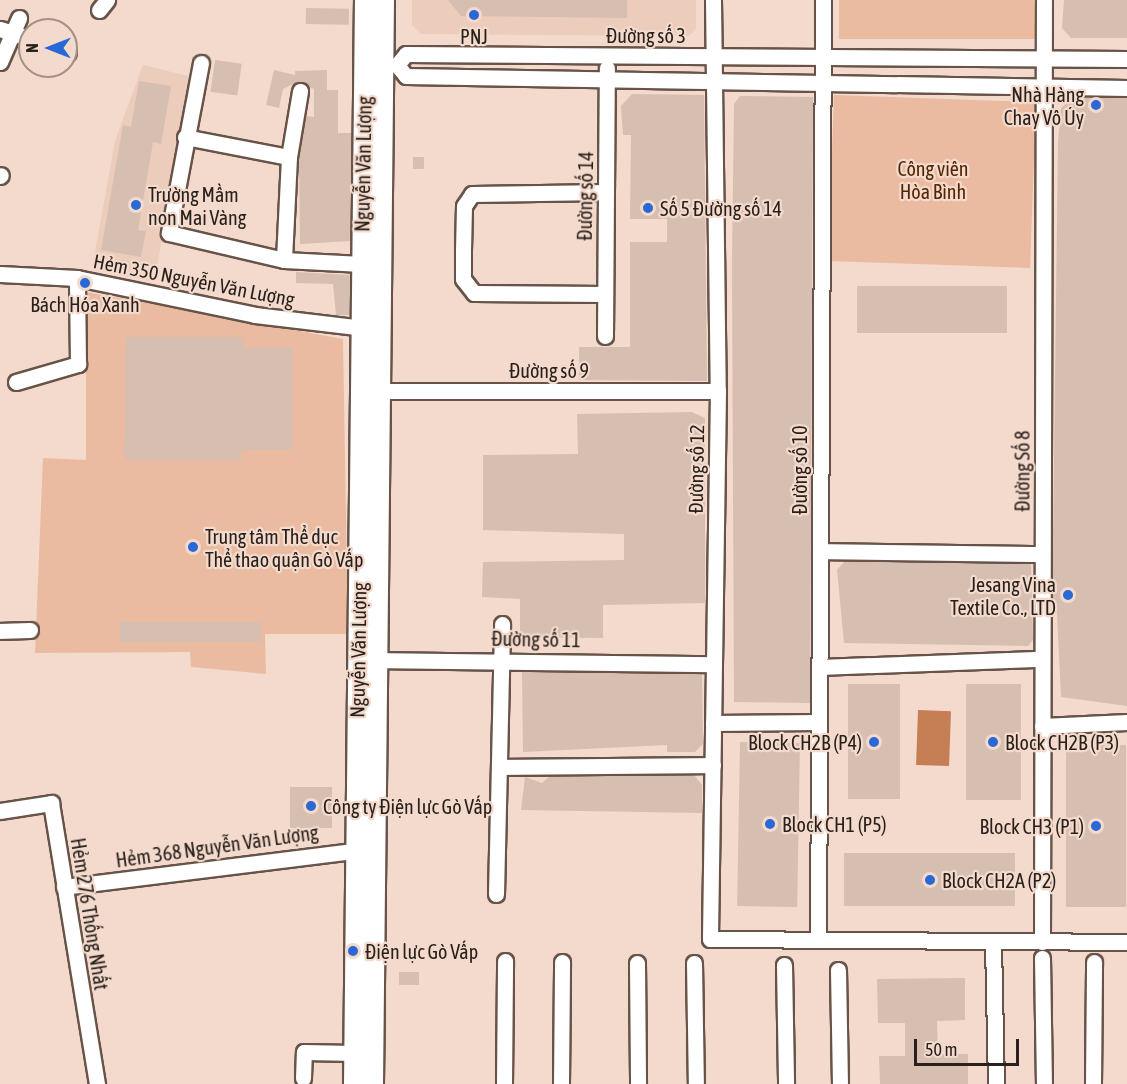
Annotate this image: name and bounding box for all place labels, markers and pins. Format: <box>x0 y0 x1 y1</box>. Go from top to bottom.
marker: PNJ <box>467 8 481 22</box>
place label: PNJ <box>460 24 488 48</box>
place label: Nhà Hàng Chay Vô Úy <box>1004 82 1084 129</box>
marker: Nhà Hàng Chay Vô Úy <box>1089 98 1103 112</box>
place label: Trường Mầm non Mai Vàng <box>148 182 246 229</box>
place label: Số 5 Đường số 14 <box>660 196 782 220</box>
marker: Trường Mầm non Mai Vàng <box>129 198 143 212</box>
marker: Số 5 Đường số 14 <box>641 201 655 215</box>
marker: Bách Hóa Xanh <box>78 276 92 290</box>
place label: Bách Hóa Xanh <box>30 292 140 316</box>
place label: Trung tâm Thể dục Thể thao quận Gò Vấp <box>205 524 363 571</box>
marker: Trung tâm Thể dục Thể thao quận Gò Vấp <box>186 540 200 554</box>
place label: Jesang Vina Textile Co., LTD <box>950 572 1056 619</box>
marker: Jesang Vina Textile Co., LTD <box>1061 588 1075 602</box>
place label: Block CH2B (P4) <box>748 730 862 754</box>
place label: Block CH2B (P3) <box>1005 730 1119 754</box>
marker: Block CH2B (P4) <box>867 735 881 749</box>
marker: Block CH2B (P3) <box>986 735 1000 749</box>
place label: Công ty Điện lực Gò Vấp <box>323 794 492 818</box>
marker: Công ty Điện lực Gò Vấp <box>304 799 318 813</box>
place label: Block CH1 (P5) <box>782 812 886 836</box>
place label: Block CH3 (P1) <box>980 814 1084 838</box>
marker: Block CH1 (P5) <box>763 817 777 831</box>
marker: Block CH3 (P1) <box>1089 819 1103 833</box>
place label: Block CH2A (P2) <box>942 868 1056 892</box>
marker: Block CH2A (P2) <box>923 873 937 887</box>
place label: Điện lực Gò Vấp <box>365 939 478 963</box>
marker: Điện lực Gò Vấp <box>346 944 360 958</box>

